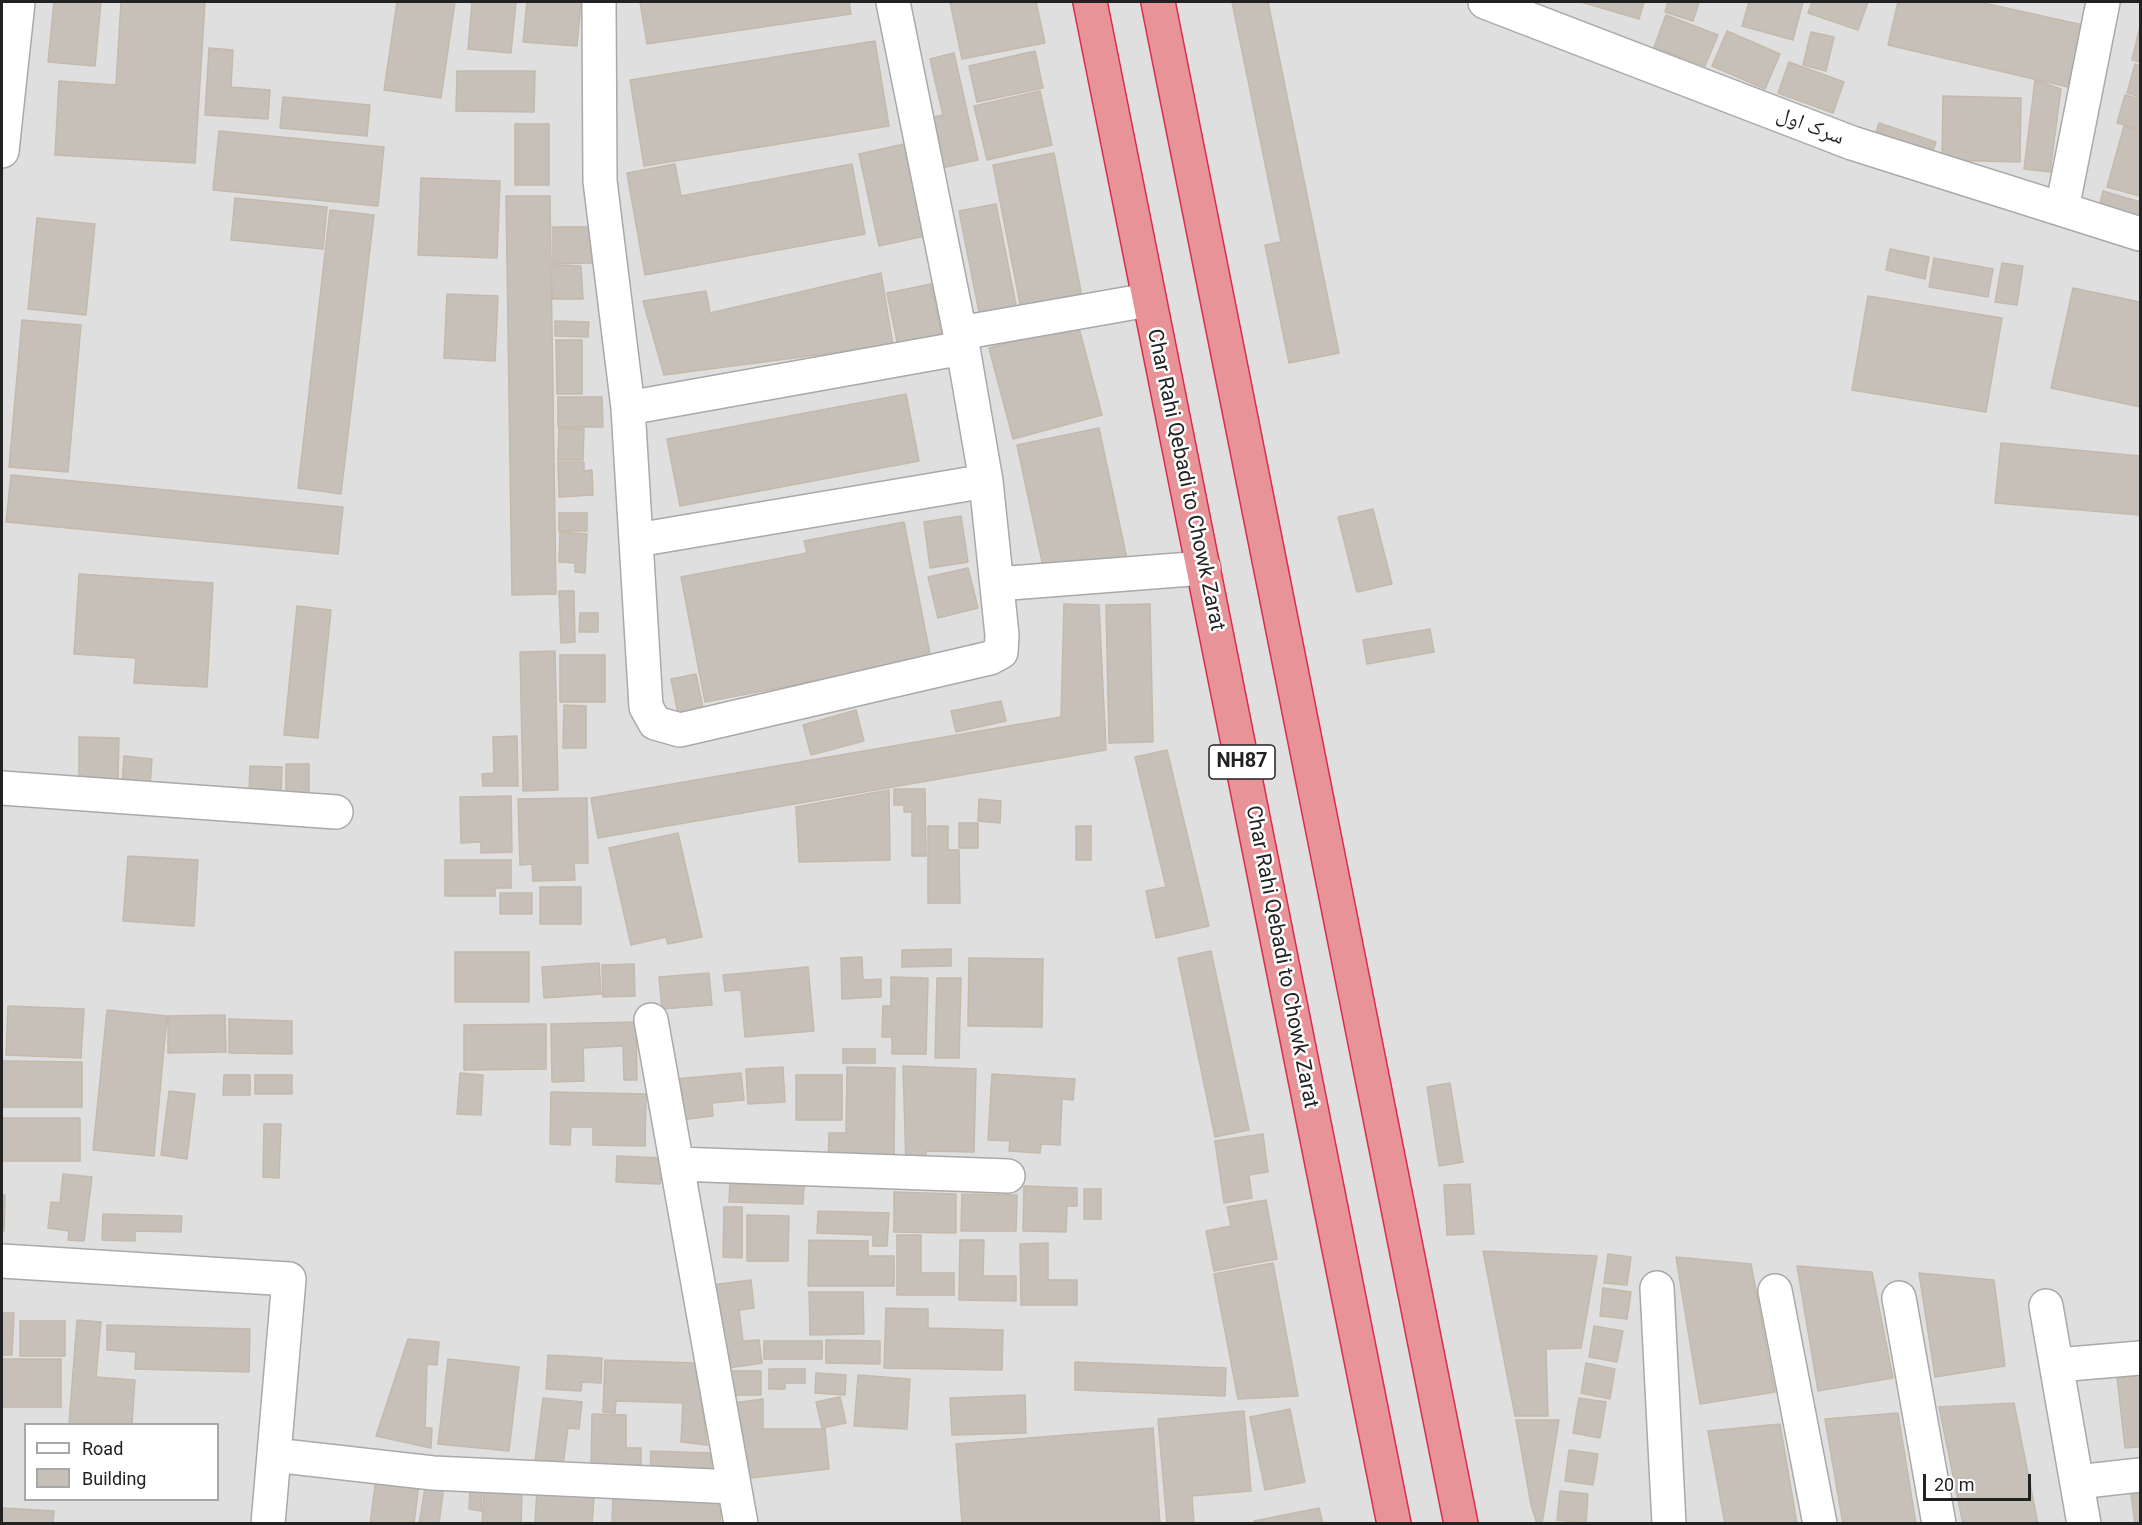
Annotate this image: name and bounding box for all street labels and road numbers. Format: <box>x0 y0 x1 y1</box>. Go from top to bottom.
street label: سرک اول <box>1773 103 1847 151</box>
street label: Char Rahi Qebadi to Chowk Zarat <box>1141 327 1229 633</box>
road number: NH87 <box>1209 745 1275 779</box>
street label: Char Rahi Qebadi to Chowk Zarat <box>1239 803 1323 1111</box>

